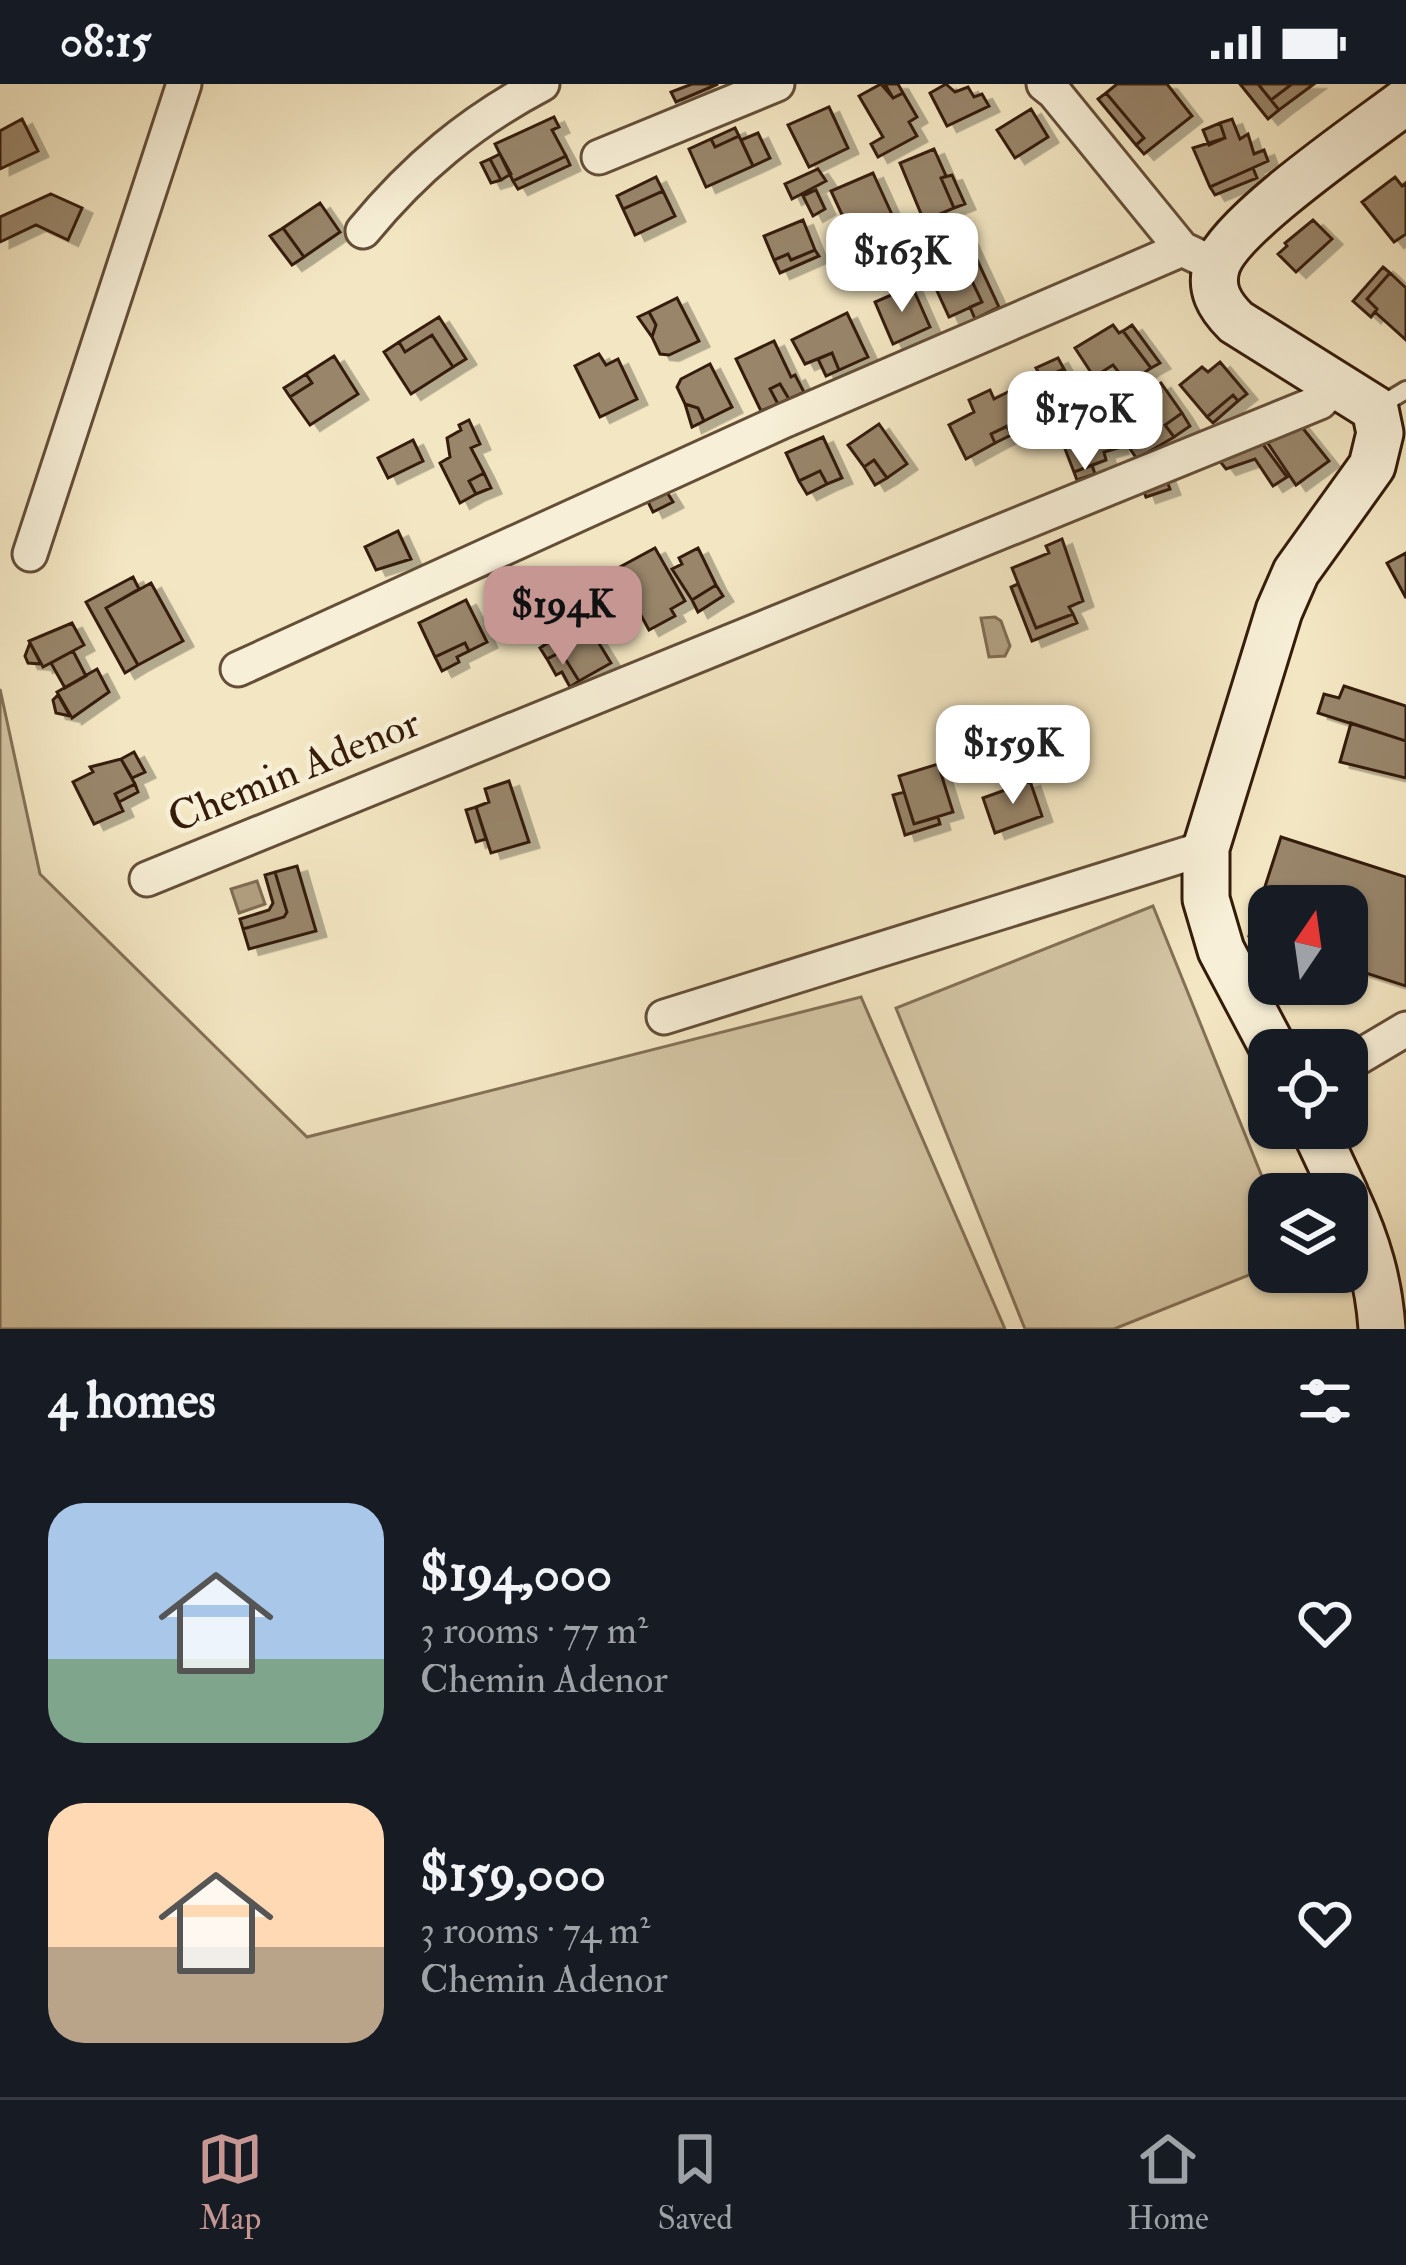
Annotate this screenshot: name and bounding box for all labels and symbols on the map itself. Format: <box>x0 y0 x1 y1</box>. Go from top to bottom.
pin: $163K <box>818 213 986 315</box>
pin: $170K <box>1001 371 1169 473</box>
pin: $194K <box>479 566 647 668</box>
street label: Chemin Adenor <box>161 697 428 845</box>
pin: $159K <box>929 705 1097 807</box>
north arrow <box>1248 885 1368 1005</box>

